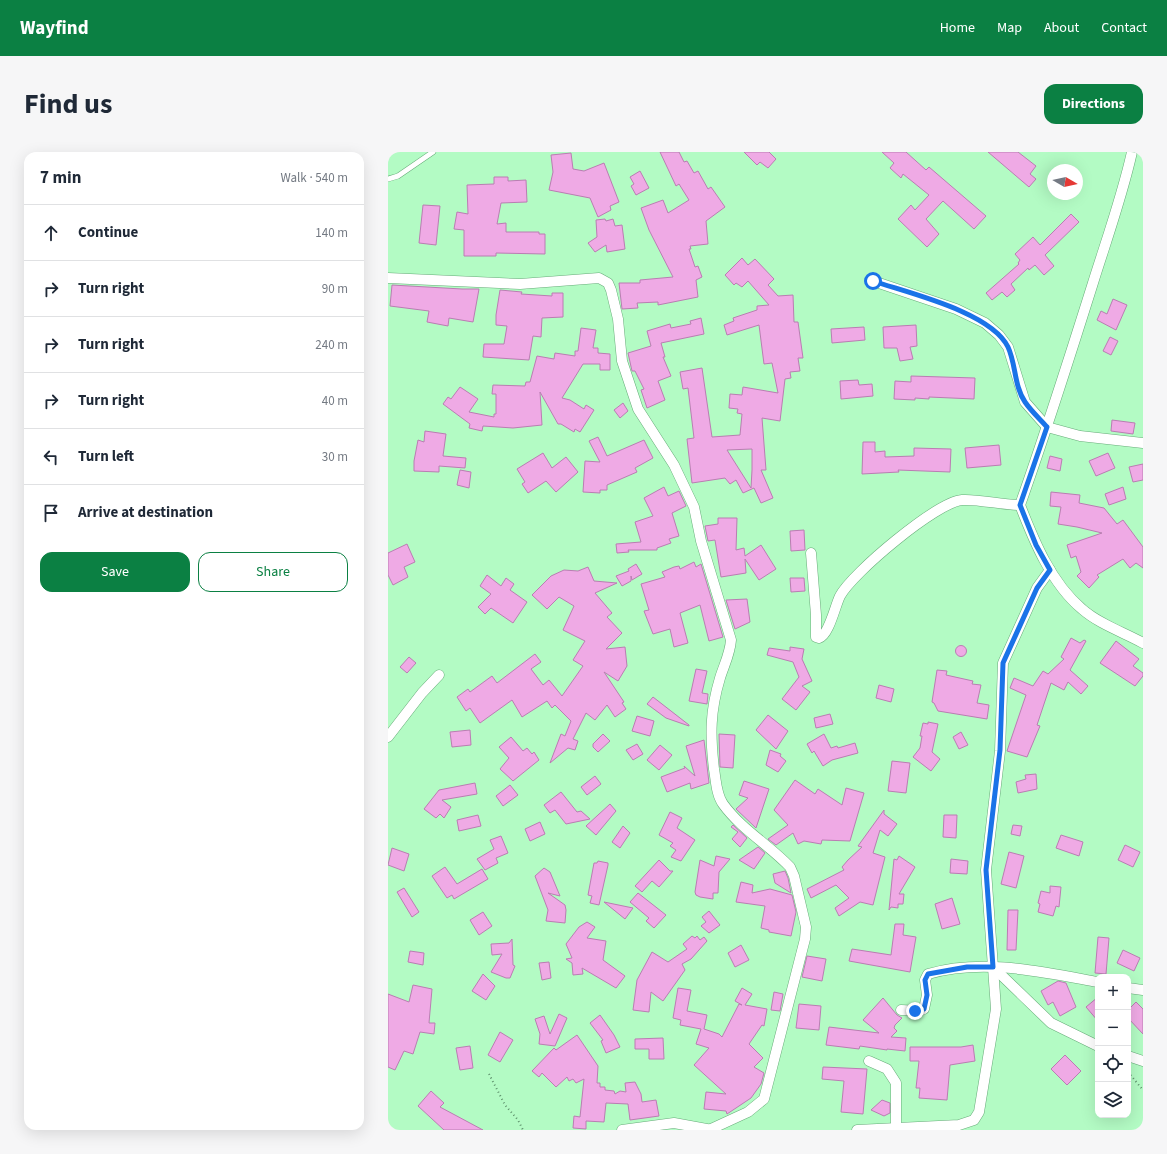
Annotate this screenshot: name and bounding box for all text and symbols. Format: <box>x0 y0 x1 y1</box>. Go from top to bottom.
text: Wayfind <box>20 15 89 42</box>
text: Home <box>940 18 975 38</box>
text: Map <box>997 18 1022 38</box>
text: About <box>1044 18 1079 38</box>
text: Contact <box>1101 18 1147 38</box>
text: Find us <box>24 84 112 124</box>
button: Directions <box>1044 84 1143 124</box>
north arrow <box>1047 164 1083 200</box>
text: 7 min <box>40 166 81 190</box>
text: Walk · 540 m <box>280 169 348 187</box>
icon: ahead <box>40 222 62 244</box>
text: Continue <box>78 222 138 243</box>
text: 140 m <box>315 224 348 242</box>
route start <box>864 272 882 290</box>
icon: right <box>40 278 62 300</box>
text: Turn right <box>78 278 144 299</box>
text: 90 m <box>322 280 348 298</box>
icon: right <box>40 334 62 356</box>
text: Turn right <box>78 334 144 355</box>
text: 240 m <box>315 336 348 354</box>
icon: right <box>40 390 62 412</box>
text: Turn right <box>78 390 144 411</box>
text: 40 m <box>322 392 348 410</box>
icon: left <box>40 446 62 468</box>
text: Turn left <box>78 446 134 467</box>
text: 30 m <box>322 448 348 466</box>
icon: arrive <box>40 502 62 524</box>
text: Arrive at destination <box>78 502 213 523</box>
button: Save <box>40 552 190 592</box>
button: Share <box>198 552 348 592</box>
map controls <box>1095 974 1131 1118</box>
button: + <box>1095 974 1131 1010</box>
route end <box>906 1002 924 1020</box>
button: − <box>1095 1010 1131 1046</box>
button: locate <box>1095 1046 1131 1082</box>
button: layers <box>1095 1082 1131 1118</box>

